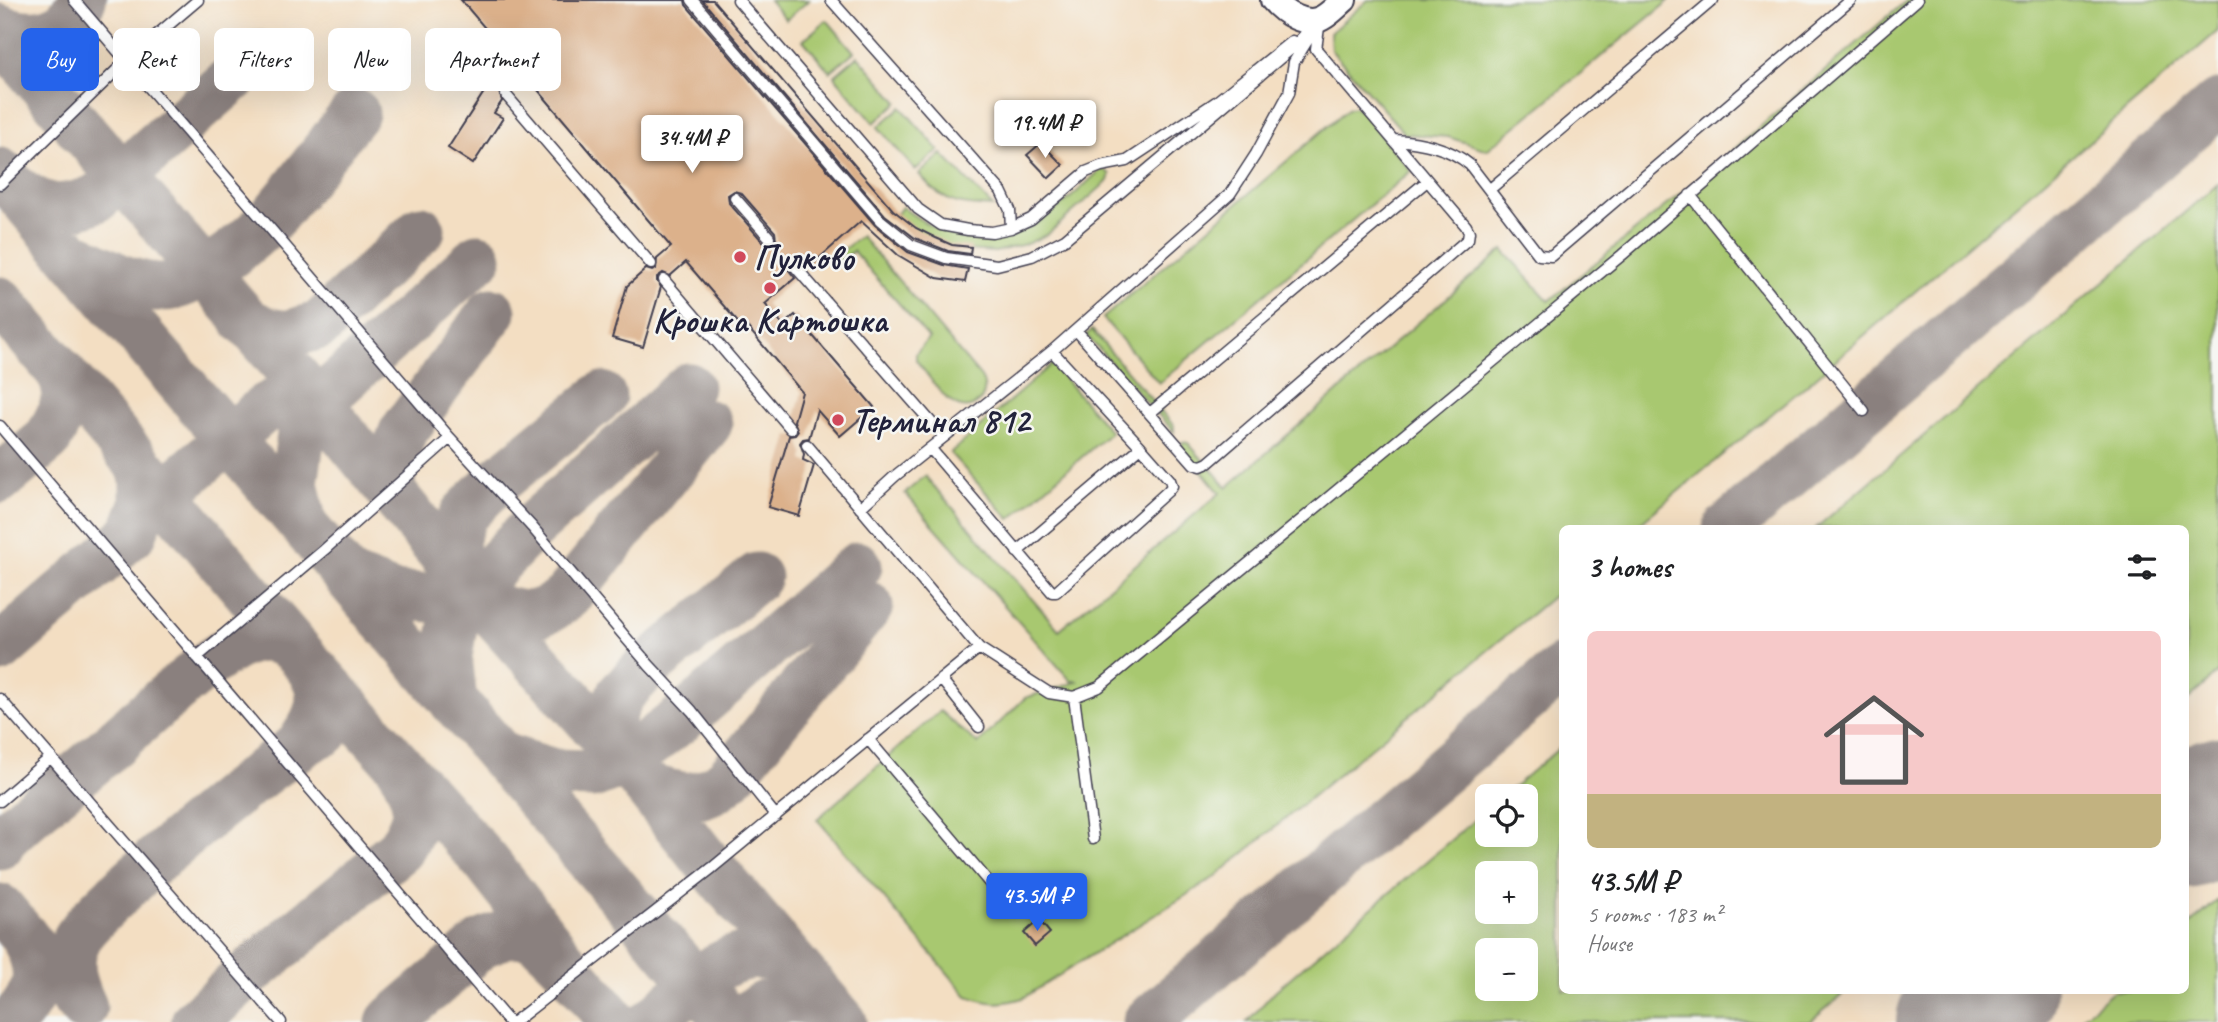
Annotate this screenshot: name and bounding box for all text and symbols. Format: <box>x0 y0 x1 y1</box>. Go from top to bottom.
chip: Buy <box>21 28 99 91</box>
chip: Rent <box>113 28 200 91</box>
chip: Filters <box>214 28 314 91</box>
chip: New <box>328 28 411 91</box>
chip: Apartment <box>425 28 561 91</box>
pin: 19.4M ₽ <box>980 100 1110 160</box>
text: 19.4M ₽ <box>1010 108 1080 137</box>
pin: 34.4M ₽ <box>627 116 757 175</box>
text: 34.4M ₽ <box>657 123 727 152</box>
place label: Пулково <box>754 235 856 280</box>
marker: Пулково <box>732 249 748 265</box>
marker: Крошка Картошка <box>762 280 778 296</box>
place label: Крошка Картошка <box>653 298 890 343</box>
place label: Терминал 812 <box>852 398 1033 443</box>
marker: Терминал 812 <box>830 412 846 428</box>
text: 3 homes <box>1587 548 1672 586</box>
icon: filters <box>2123 548 2161 586</box>
icon: home <box>1811 677 1937 803</box>
map controls <box>1475 784 1538 1001</box>
button: locate <box>1475 784 1538 847</box>
button: + <box>1475 861 1538 924</box>
text: 43.5M ₽ <box>1587 862 1678 900</box>
pin: 43.5M ₽ <box>972 874 1102 933</box>
text: 43.5M ₽ <box>1002 881 1072 910</box>
text: 5 rooms · 183 m² <box>1587 900 1722 929</box>
text: House <box>1587 929 1632 958</box>
button: − <box>1475 938 1538 1001</box>

